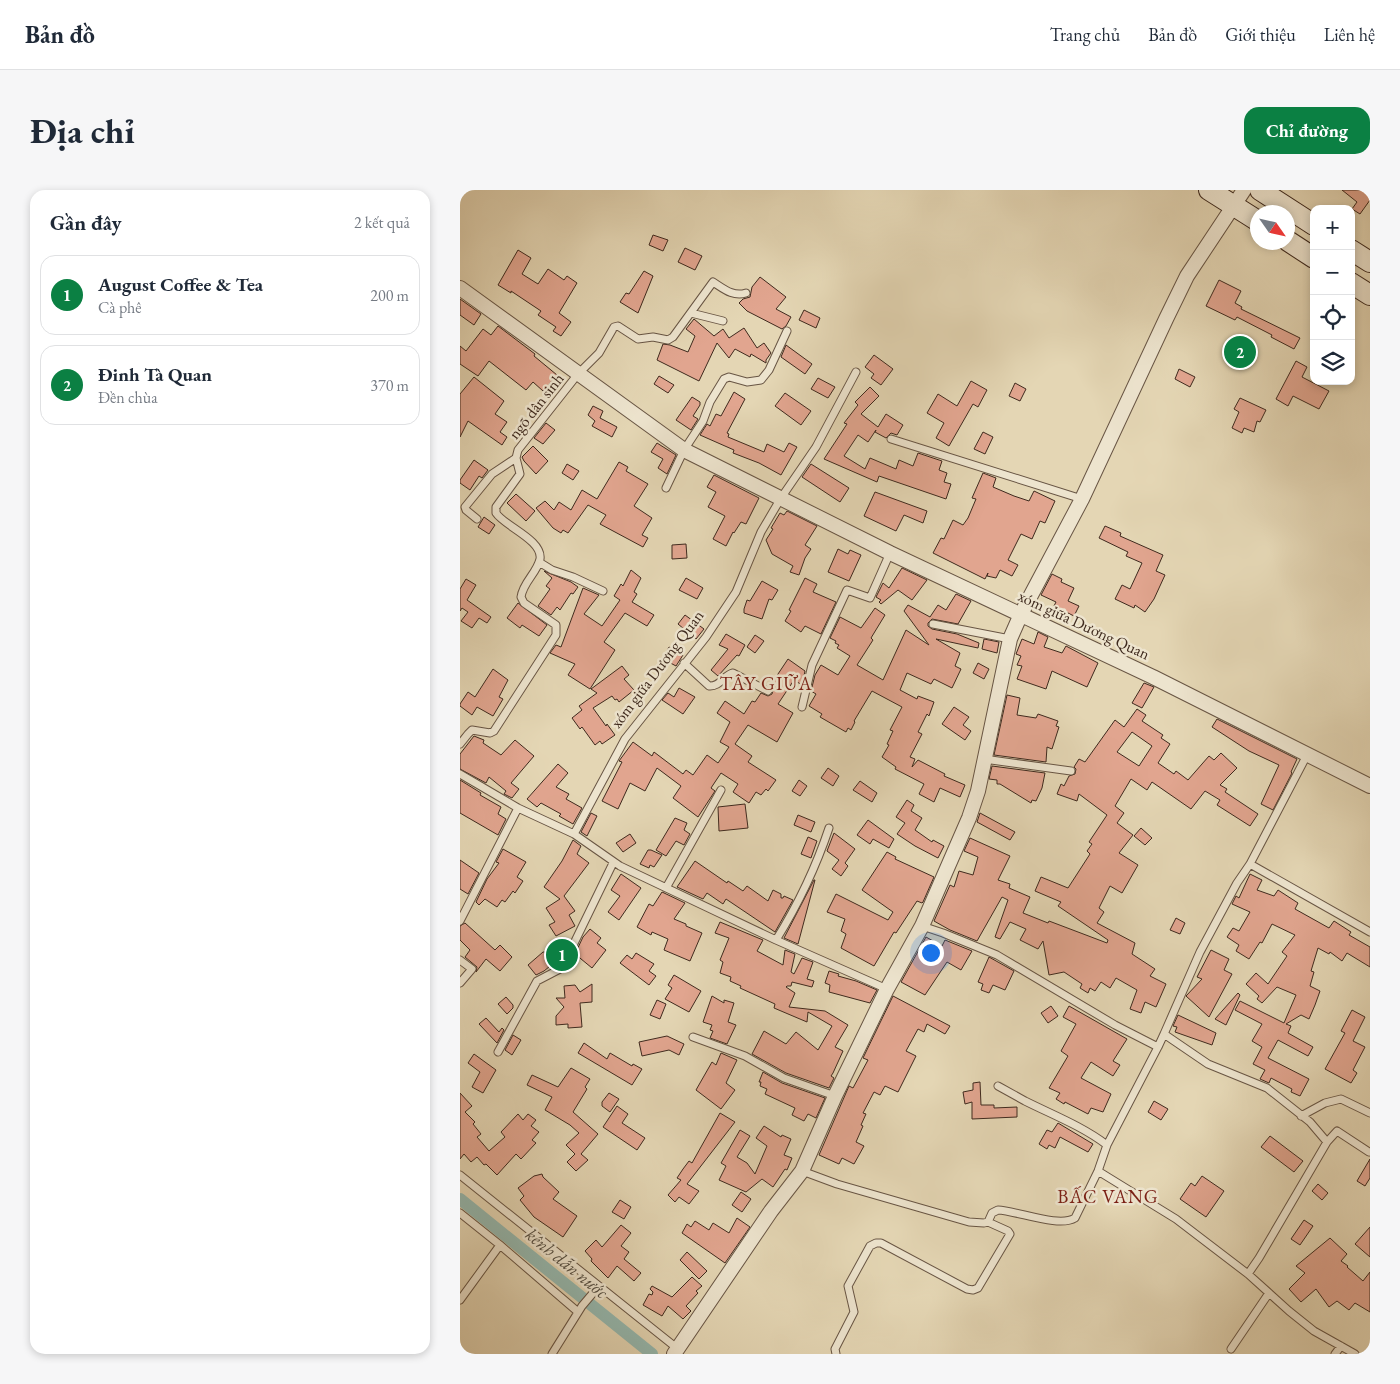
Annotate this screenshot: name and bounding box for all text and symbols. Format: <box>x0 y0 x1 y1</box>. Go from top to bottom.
text: Bản đồ <box>25 19 95 50</box>
text: Trang chủ <box>1050 23 1120 46</box>
text: Bản đồ <box>1148 23 1197 46</box>
text: Giới thiệu <box>1225 23 1296 46</box>
text: Liên hệ <box>1324 23 1375 46</box>
button: Chỉ đường <box>1244 107 1370 154</box>
text: Địa chỉ <box>30 108 135 153</box>
north arrow <box>1250 205 1295 250</box>
map controls <box>1310 205 1355 385</box>
button: + <box>1310 205 1355 250</box>
text: Gần đây <box>50 209 122 236</box>
text: 2 kết quả <box>354 212 410 233</box>
button: − <box>1310 250 1355 295</box>
text: August Coffee & Tea <box>98 272 263 297</box>
text: 1 <box>63 285 71 306</box>
text: 200 m <box>370 285 409 306</box>
button: locate <box>1310 295 1355 340</box>
text: Cà phê <box>98 297 142 318</box>
pin: 2 <box>1224 333 1256 371</box>
button: layers <box>1310 340 1355 385</box>
text: Đinh Tà Quan <box>98 362 212 387</box>
street label: ngõ dân sinh <box>504 369 568 443</box>
text: 2 <box>63 375 71 396</box>
text: 370 m <box>370 375 409 396</box>
text: Đền chùa <box>98 387 158 408</box>
street label: xóm giữa Dương Quan <box>1015 585 1154 665</box>
street label: xóm giữa Dương Quan <box>606 605 709 732</box>
district label: TÂY GIỮA <box>719 671 813 696</box>
pin: 1 <box>546 936 578 974</box>
your location <box>918 940 944 966</box>
district label: BẤC VANG <box>1057 1184 1159 1209</box>
water label: kênh dẫn nước <box>521 1223 613 1303</box>

